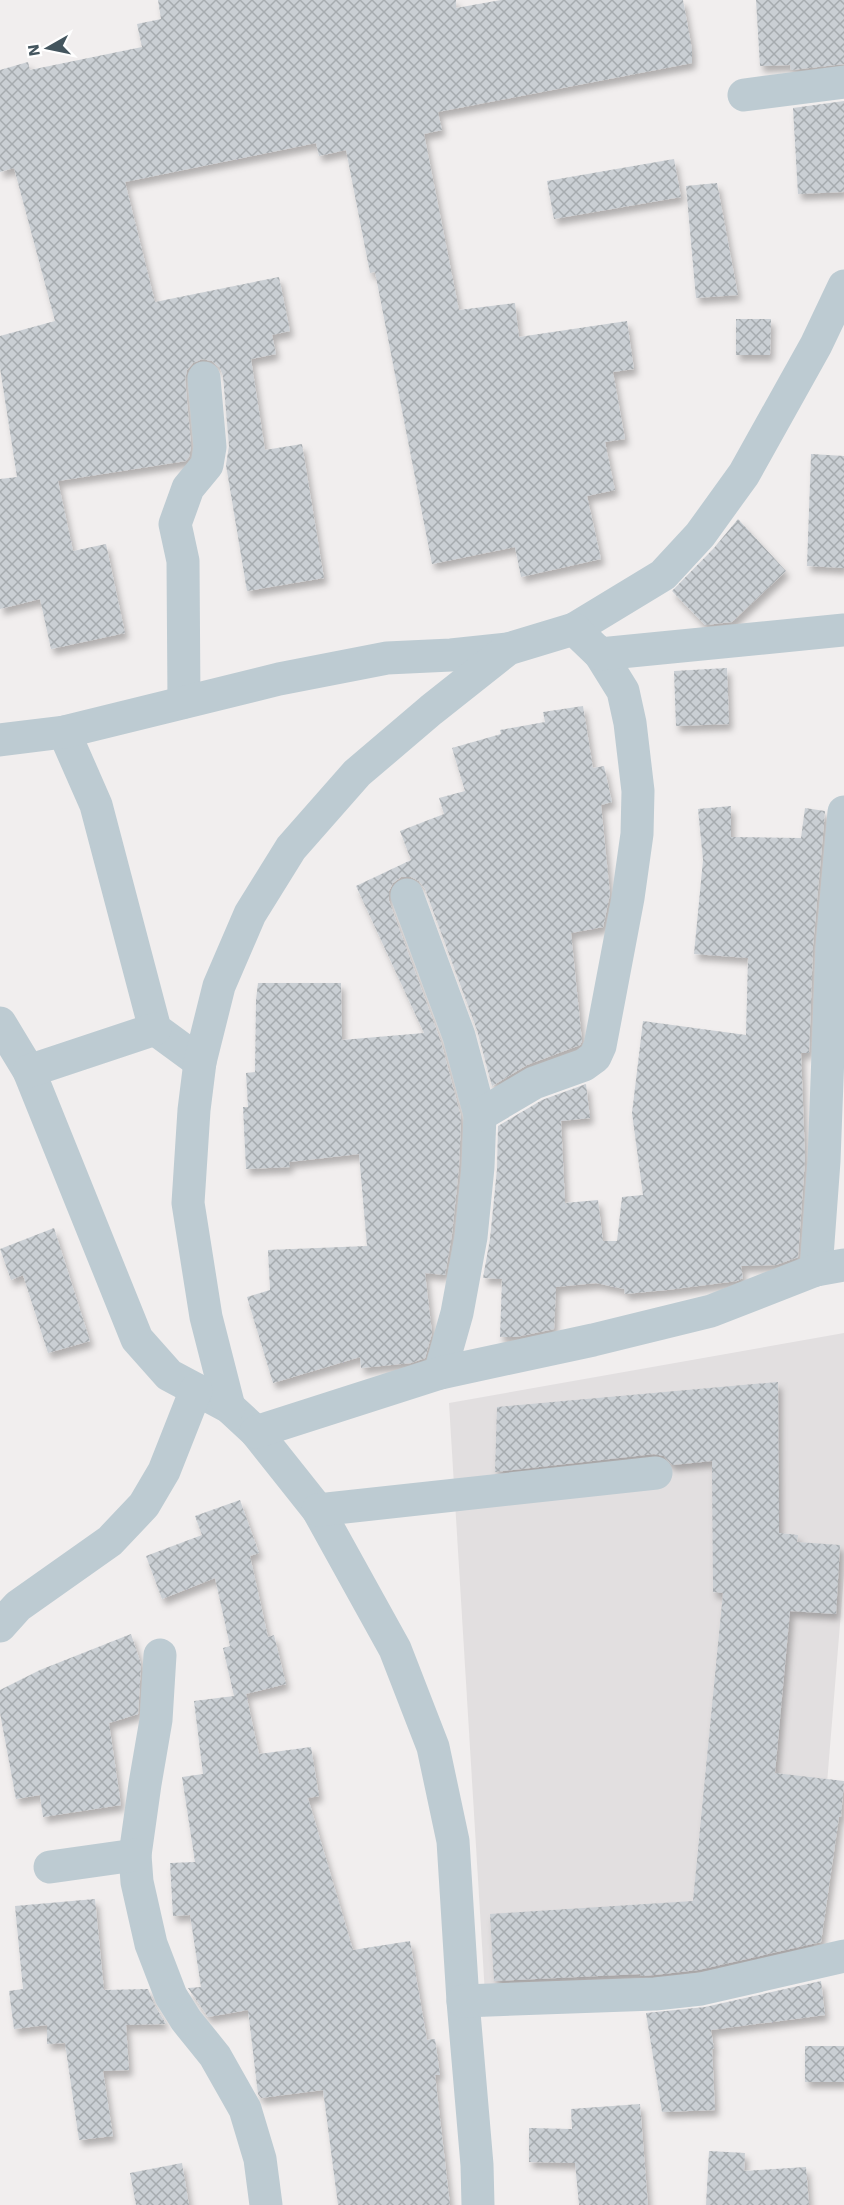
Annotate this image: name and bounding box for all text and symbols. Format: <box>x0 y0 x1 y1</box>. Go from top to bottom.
north arrow <box>18 18 78 78</box>
text: N <box>23 43 44 58</box>

